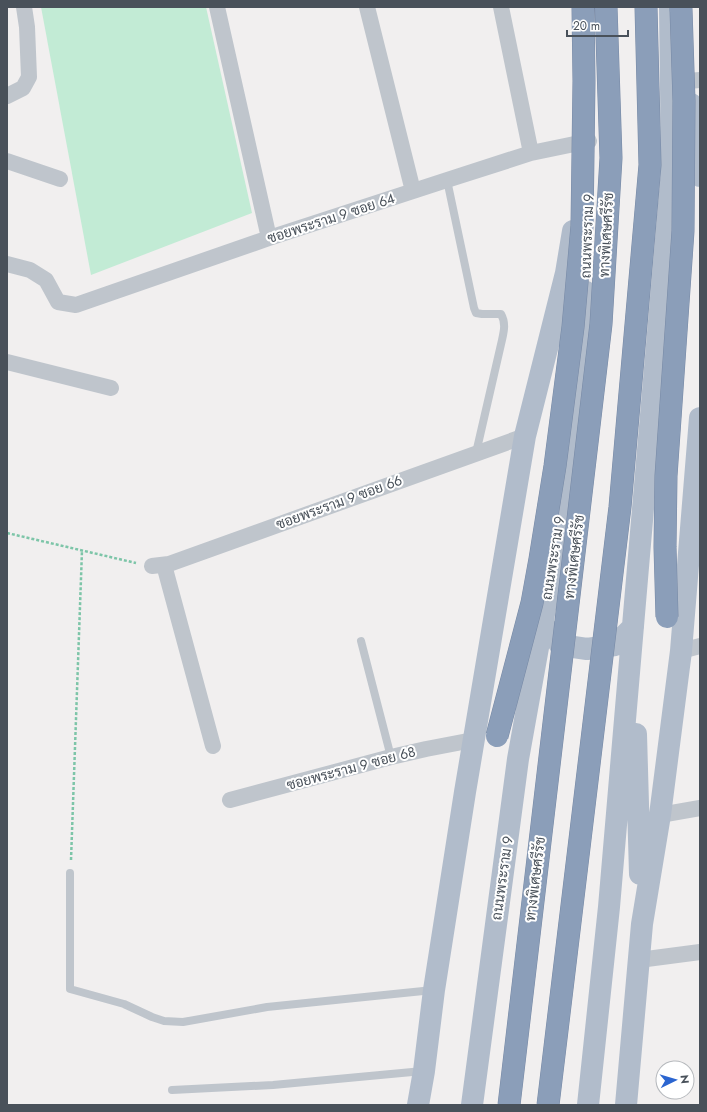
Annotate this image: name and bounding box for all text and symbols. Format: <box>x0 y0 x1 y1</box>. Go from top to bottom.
scale bar <box>567 12 628 38</box>
text: 20 m <box>573 17 600 35</box>
street label: ซอยพระราม 9 ซอย 64 <box>265 188 397 248</box>
street label: ทางพิเศษศรีรัช <box>594 192 618 278</box>
street label: ถนนพระราม 9 <box>576 193 598 279</box>
street label: ซอยพระราม 9 ซอย 66 <box>273 470 405 534</box>
street label: ทางพิเศษศรีรัช <box>559 514 589 600</box>
street label: ถนนพระราม 9 <box>536 515 570 601</box>
street label: ซอยพระราม 9 ซอย 68 <box>284 741 418 795</box>
street label: ถนนพระราม 9 <box>486 835 518 921</box>
street label: ทางพิเศษศรีรัช <box>520 836 550 922</box>
north arrow <box>655 1060 695 1100</box>
text: N <box>677 1074 693 1084</box>

